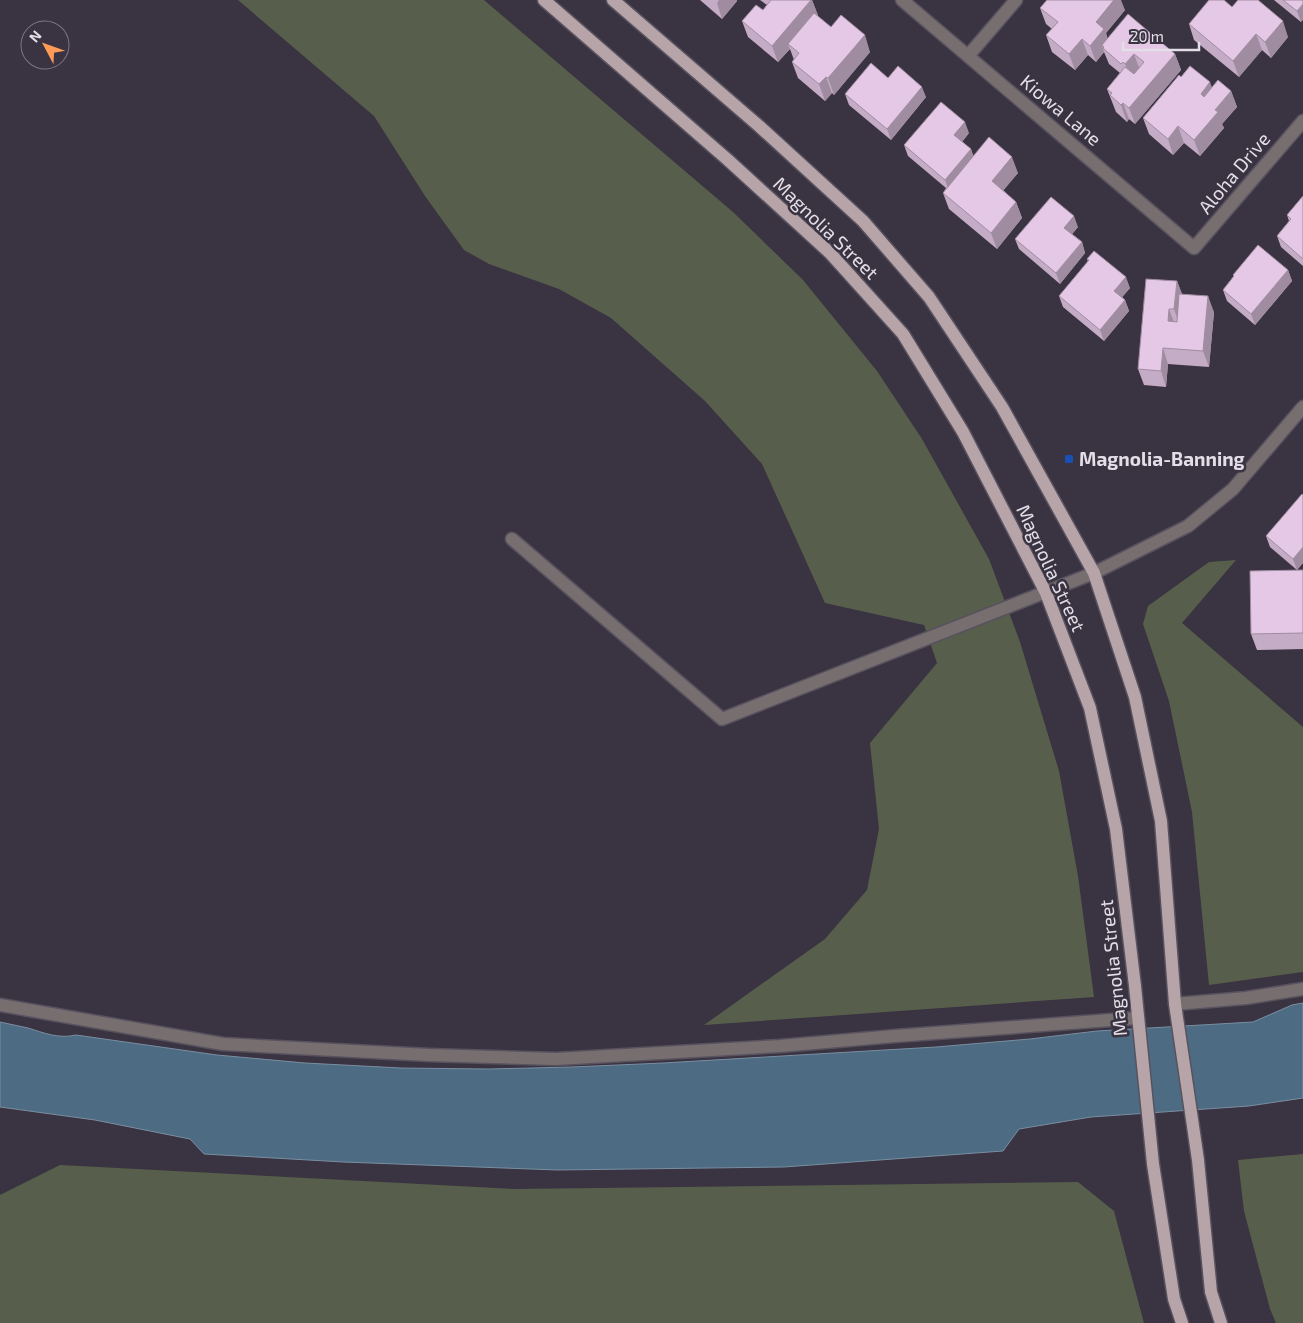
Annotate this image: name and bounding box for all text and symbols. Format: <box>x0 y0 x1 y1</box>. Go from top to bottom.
north arrow <box>20 20 70 70</box>
scale bar <box>1123 20 1199 52</box>
text: N <box>25 27 45 46</box>
text: 20 m <box>1130 27 1164 45</box>
street label: Kiowa Lane <box>1016 69 1106 150</box>
street label: Aloha Drive <box>1193 127 1274 218</box>
street label: Magnolia Street <box>769 172 884 284</box>
place label: Magnolia-Banning <box>1079 447 1245 470</box>
marker: Magnolia-Banning <box>1063 453 1075 465</box>
street label: Magnolia Street <box>1012 501 1091 635</box>
street label: Magnolia Street <box>1094 899 1131 1038</box>

